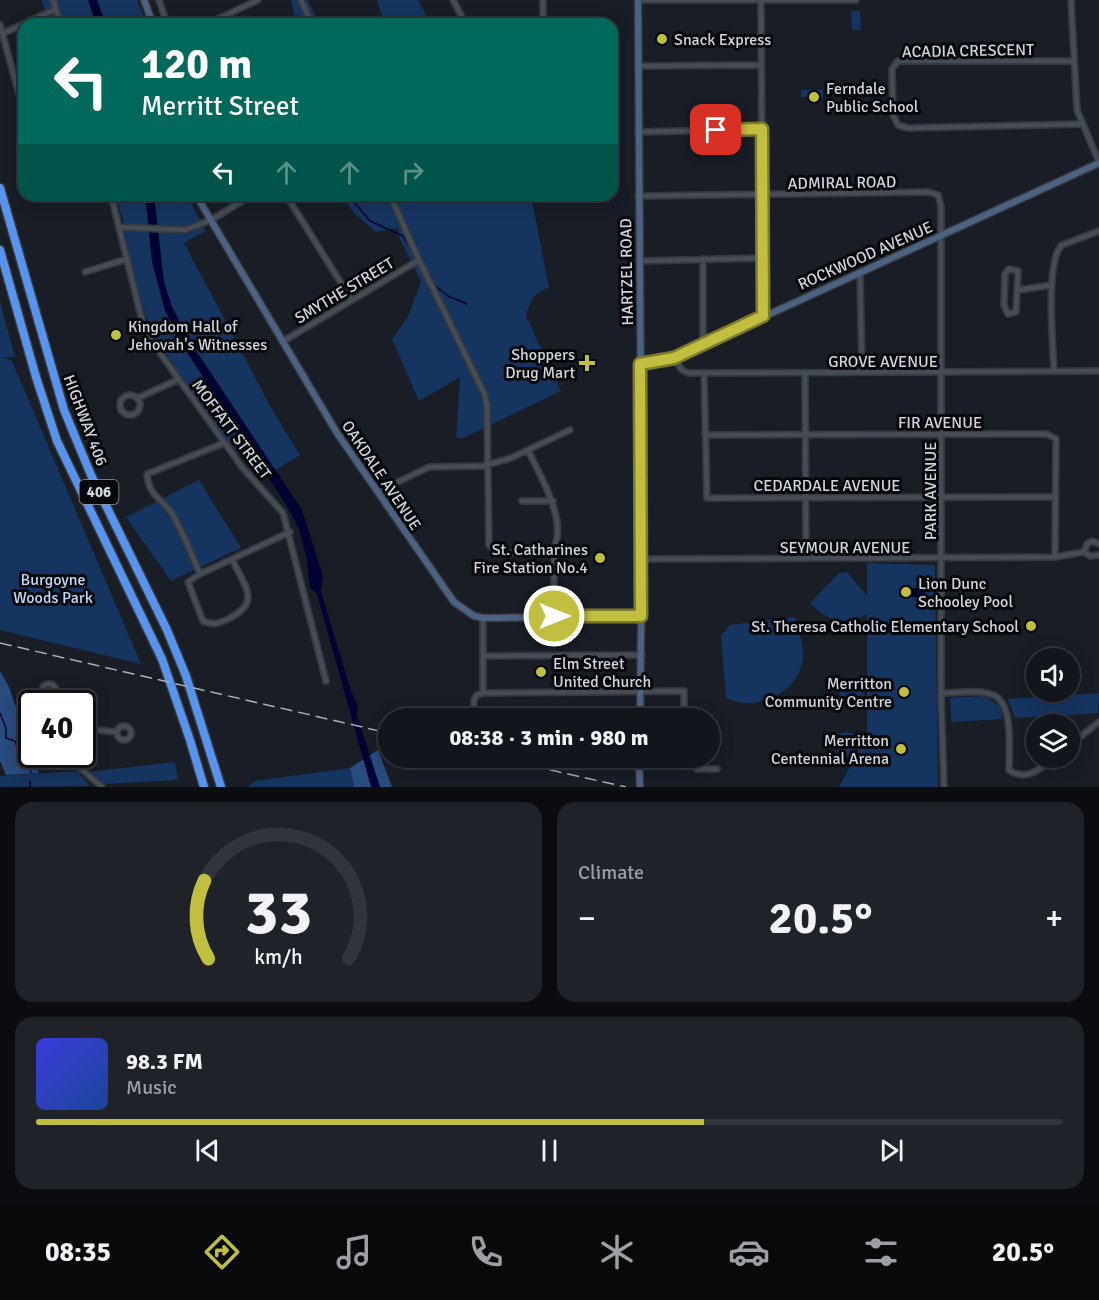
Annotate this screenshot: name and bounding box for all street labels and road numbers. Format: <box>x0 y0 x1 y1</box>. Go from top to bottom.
street label: ACADIA CRESCENT <box>902 40 1034 62</box>
street label: ADMIRAL ROAD <box>788 172 897 194</box>
street label: ROCKWOOD AVENUE <box>795 217 936 295</box>
street label: HARTZEL ROAD <box>616 218 638 326</box>
street label: SMYTHE STREET <box>291 253 398 328</box>
street label: GROVE AVENUE <box>828 352 938 372</box>
street label: HIGHWAY 406 <box>58 372 112 469</box>
street label: MOFFATT STREET <box>187 376 275 483</box>
street label: FIR AVENUE <box>898 413 982 433</box>
street label: OAKDALE AVENUE <box>337 417 425 534</box>
street label: PARK AVENUE <box>921 442 941 540</box>
street label: CEDARDALE AVENUE <box>754 476 900 496</box>
road number: 406 <box>80 480 118 504</box>
street label: SEYMOUR AVENUE <box>780 538 910 558</box>

